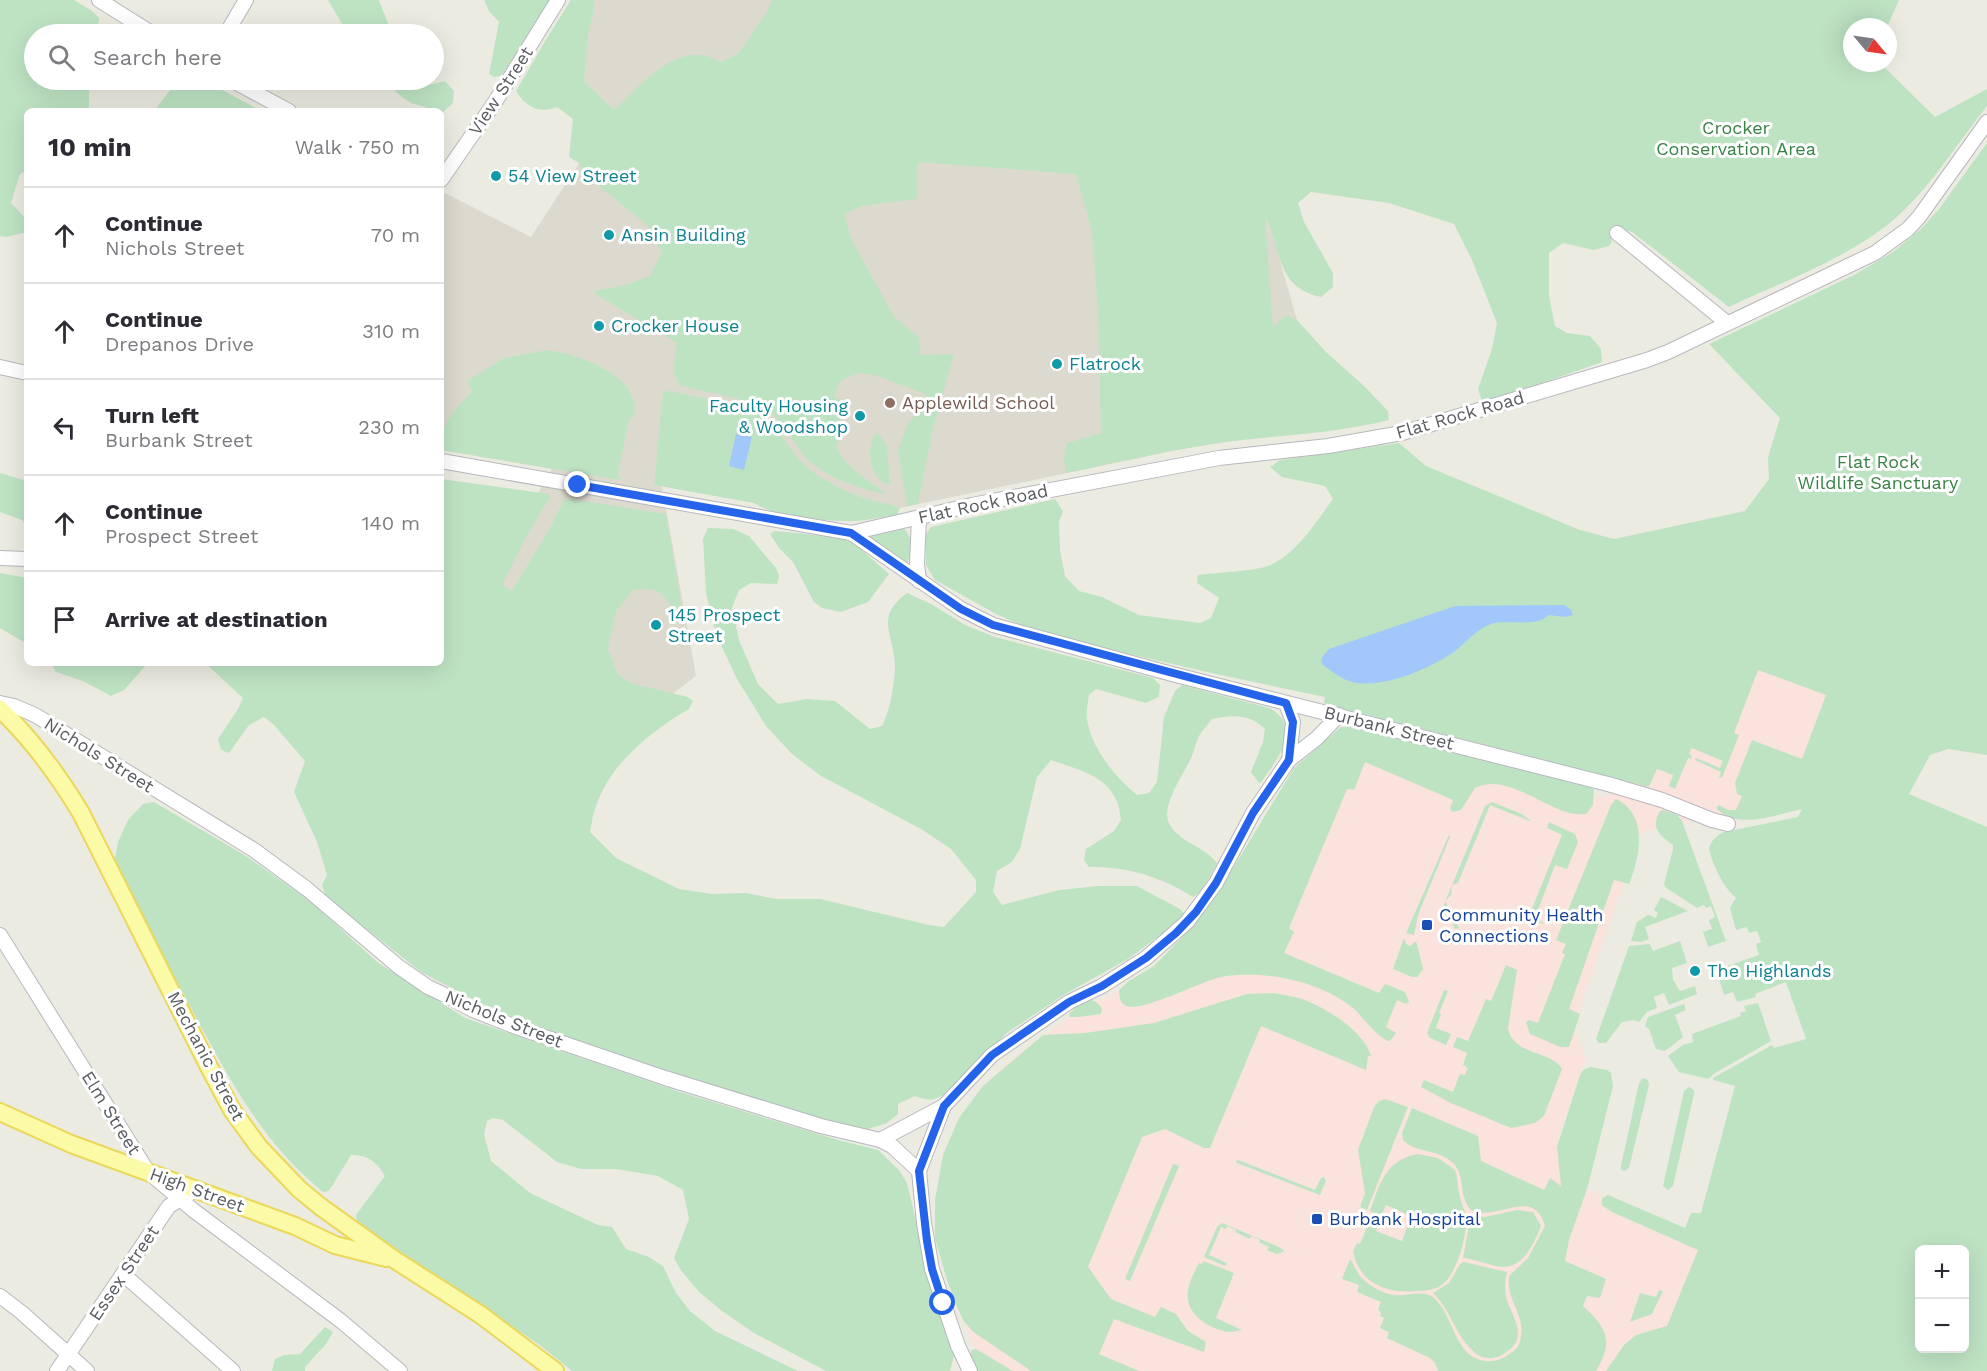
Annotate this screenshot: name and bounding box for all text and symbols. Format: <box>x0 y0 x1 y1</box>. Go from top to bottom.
north arrow <box>1843 18 1897 72</box>
search box <box>24 24 444 90</box>
icon: search <box>45 41 78 74</box>
street label: View Street <box>464 42 537 139</box>
text: Search here <box>93 45 222 70</box>
park label: Crocker Conservation Area <box>1656 117 1816 159</box>
text: 10 min <box>48 132 132 162</box>
text: Walk · 750 m <box>295 135 420 159</box>
place label: 54 View Street <box>508 165 637 186</box>
marker: 54 View Street <box>489 169 503 183</box>
text: Continue <box>105 211 203 236</box>
icon: ahead <box>48 219 81 252</box>
text: 70 m <box>371 223 420 247</box>
place label: Ansin Building <box>621 224 746 245</box>
marker: Ansin Building <box>602 228 616 242</box>
text: Nichols Street <box>105 236 244 260</box>
text: Continue <box>105 307 203 332</box>
icon: ahead <box>48 315 81 348</box>
place label: Crocker House <box>611 315 739 336</box>
text: 310 m <box>362 319 420 343</box>
marker: Crocker House <box>592 319 606 333</box>
text: Drepanos Drive <box>105 332 254 356</box>
place label: Flatrock <box>1069 353 1141 374</box>
marker: Flatrock <box>1050 357 1064 371</box>
street label: Flat Rock Road <box>1393 386 1526 443</box>
place label: Applewild School <box>902 392 1055 413</box>
place label: Faculty Housing & Woodshop <box>709 395 848 437</box>
marker: Applewild School <box>883 396 897 410</box>
text: Turn left <box>105 403 199 428</box>
marker: Faculty Housing & Woodshop <box>853 409 867 423</box>
icon: left <box>48 411 81 444</box>
text: 230 m <box>358 415 420 439</box>
text: Burbank Street <box>105 428 253 452</box>
park label: Flat Rock Wildlife Sanctuary <box>1798 451 1959 493</box>
route end <box>564 471 590 497</box>
street label: Flat Rock Road <box>916 479 1050 528</box>
text: Continue <box>105 499 203 524</box>
icon: ahead <box>48 507 81 540</box>
text: 140 m <box>362 511 420 535</box>
text: Prospect Street <box>105 524 258 548</box>
icon: arrive <box>48 603 81 636</box>
place label: 145 Prospect Street <box>668 604 781 646</box>
text: Arrive at destination <box>105 607 328 632</box>
marker: 145 Prospect Street <box>649 618 663 632</box>
street label: Burbank Street <box>1322 701 1457 754</box>
street label: Nichols Street <box>41 712 158 797</box>
place label: Community Health Connections <box>1439 904 1603 946</box>
marker: Community Health Connections <box>1420 918 1434 932</box>
place label: The Highlands <box>1707 960 1832 981</box>
marker: The Highlands <box>1688 964 1702 978</box>
street label: Nichols Street <box>442 985 567 1052</box>
street label: Mechanic Street <box>164 988 250 1124</box>
street label: Elm Street <box>77 1067 146 1159</box>
street label: High Street <box>147 1163 248 1216</box>
place label: Burbank Hospital <box>1329 1208 1481 1229</box>
marker: Burbank Hospital <box>1310 1212 1324 1226</box>
street label: Essex Street <box>84 1221 163 1324</box>
map controls <box>1915 1245 1969 1353</box>
button: + <box>1915 1245 1969 1299</box>
route start <box>929 1289 955 1315</box>
button: − <box>1915 1299 1969 1353</box>

